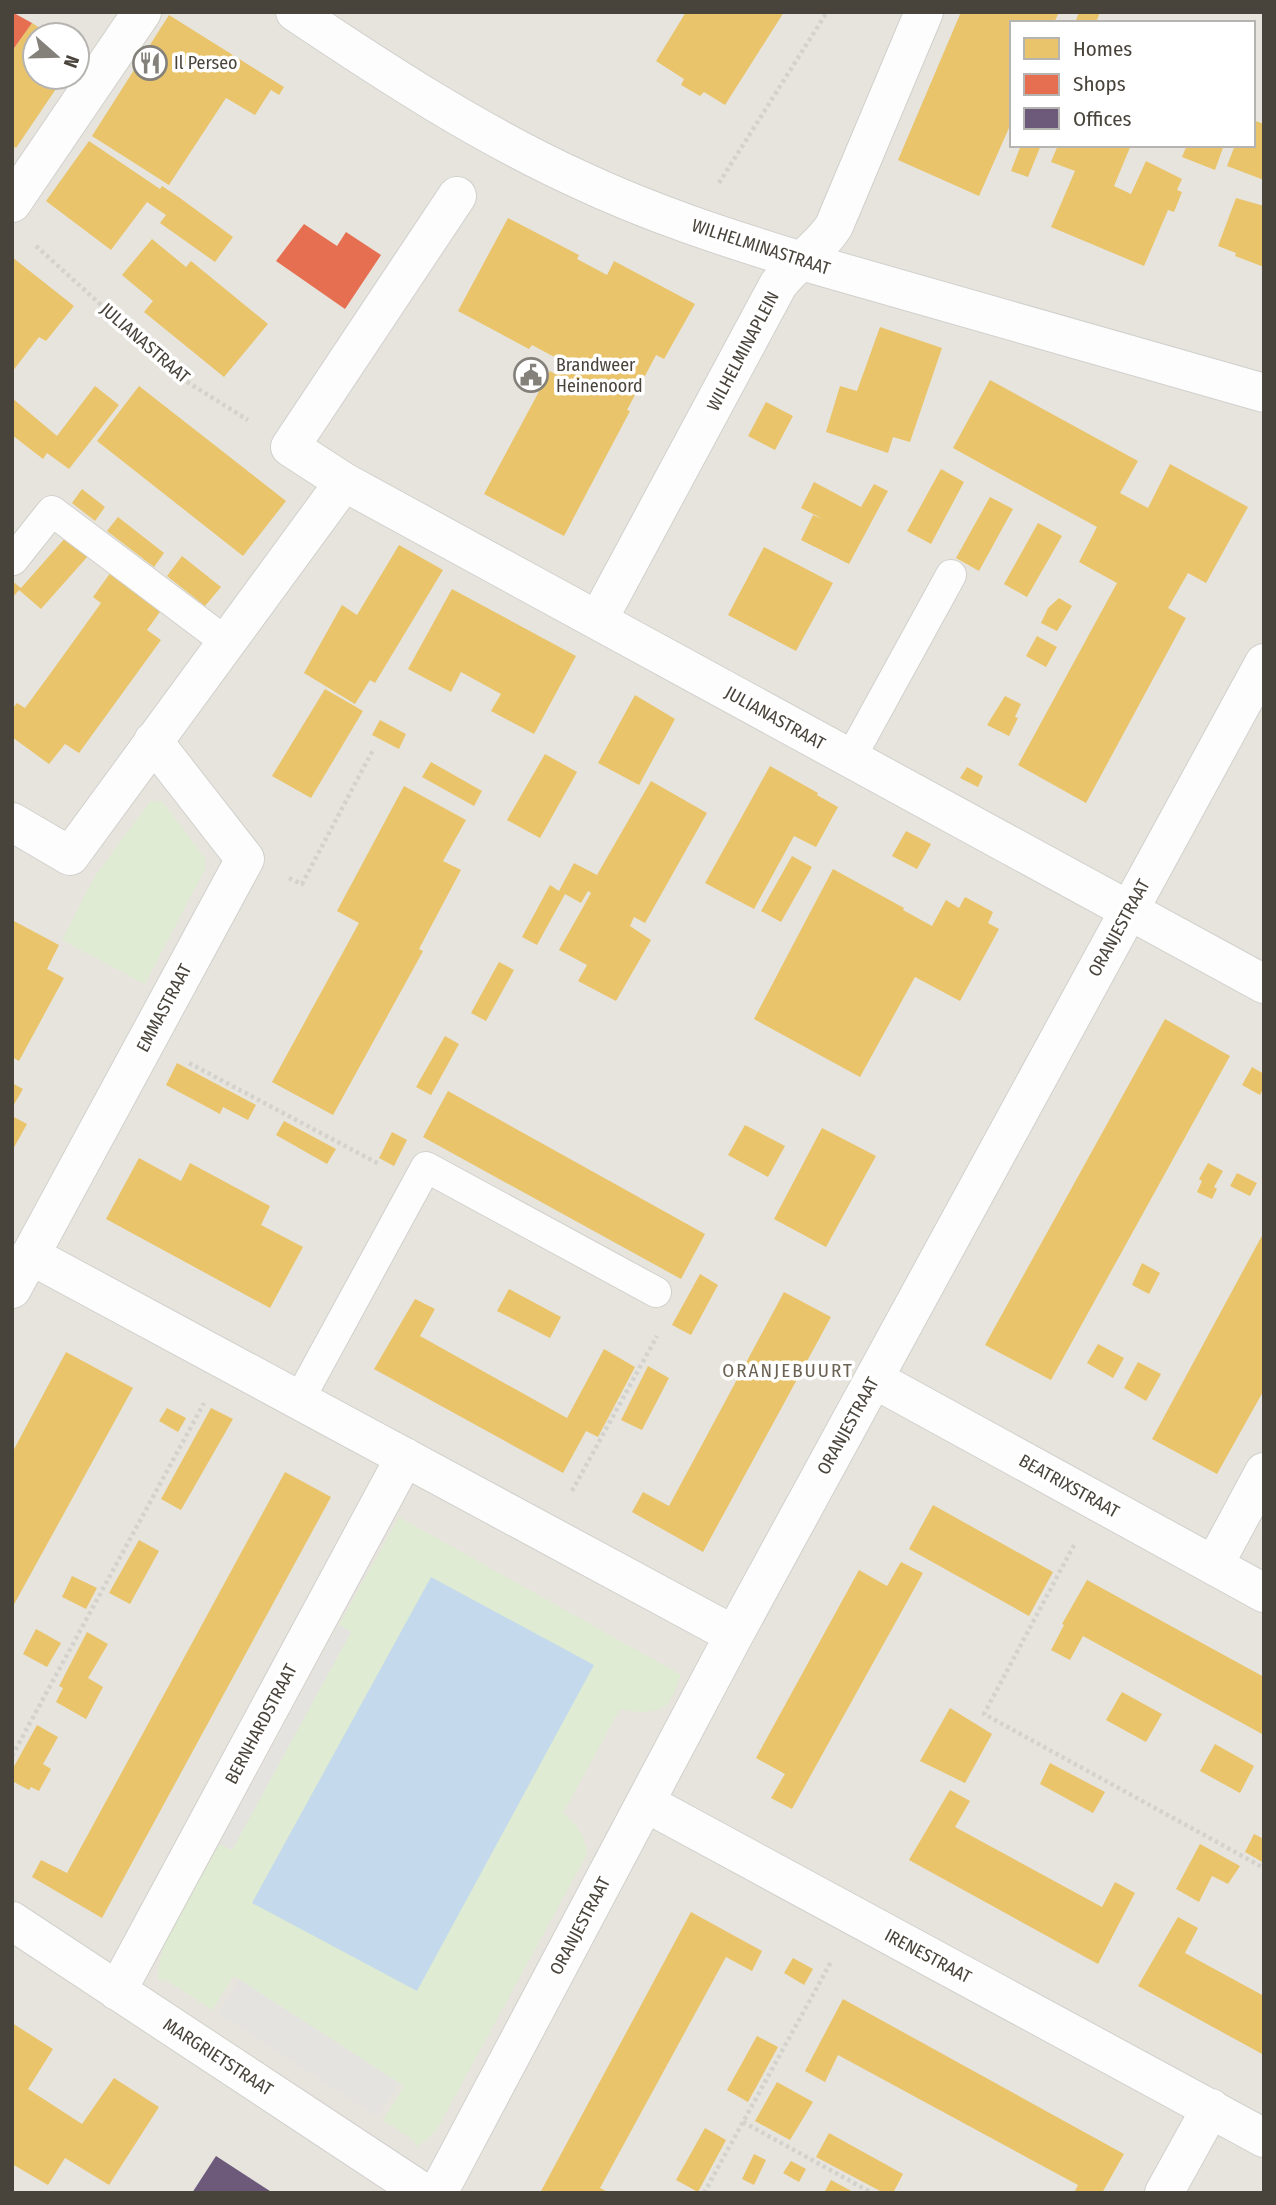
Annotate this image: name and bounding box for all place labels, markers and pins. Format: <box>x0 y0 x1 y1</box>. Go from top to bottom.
restaurant icon: Il Perseo <box>131 44 169 82</box>
place label: Il Perseo <box>174 52 238 74</box>
place label: Brandweer Heinenoord <box>556 354 643 397</box>
public building icon: Brandweer Heinenoord <box>512 356 550 394</box>

